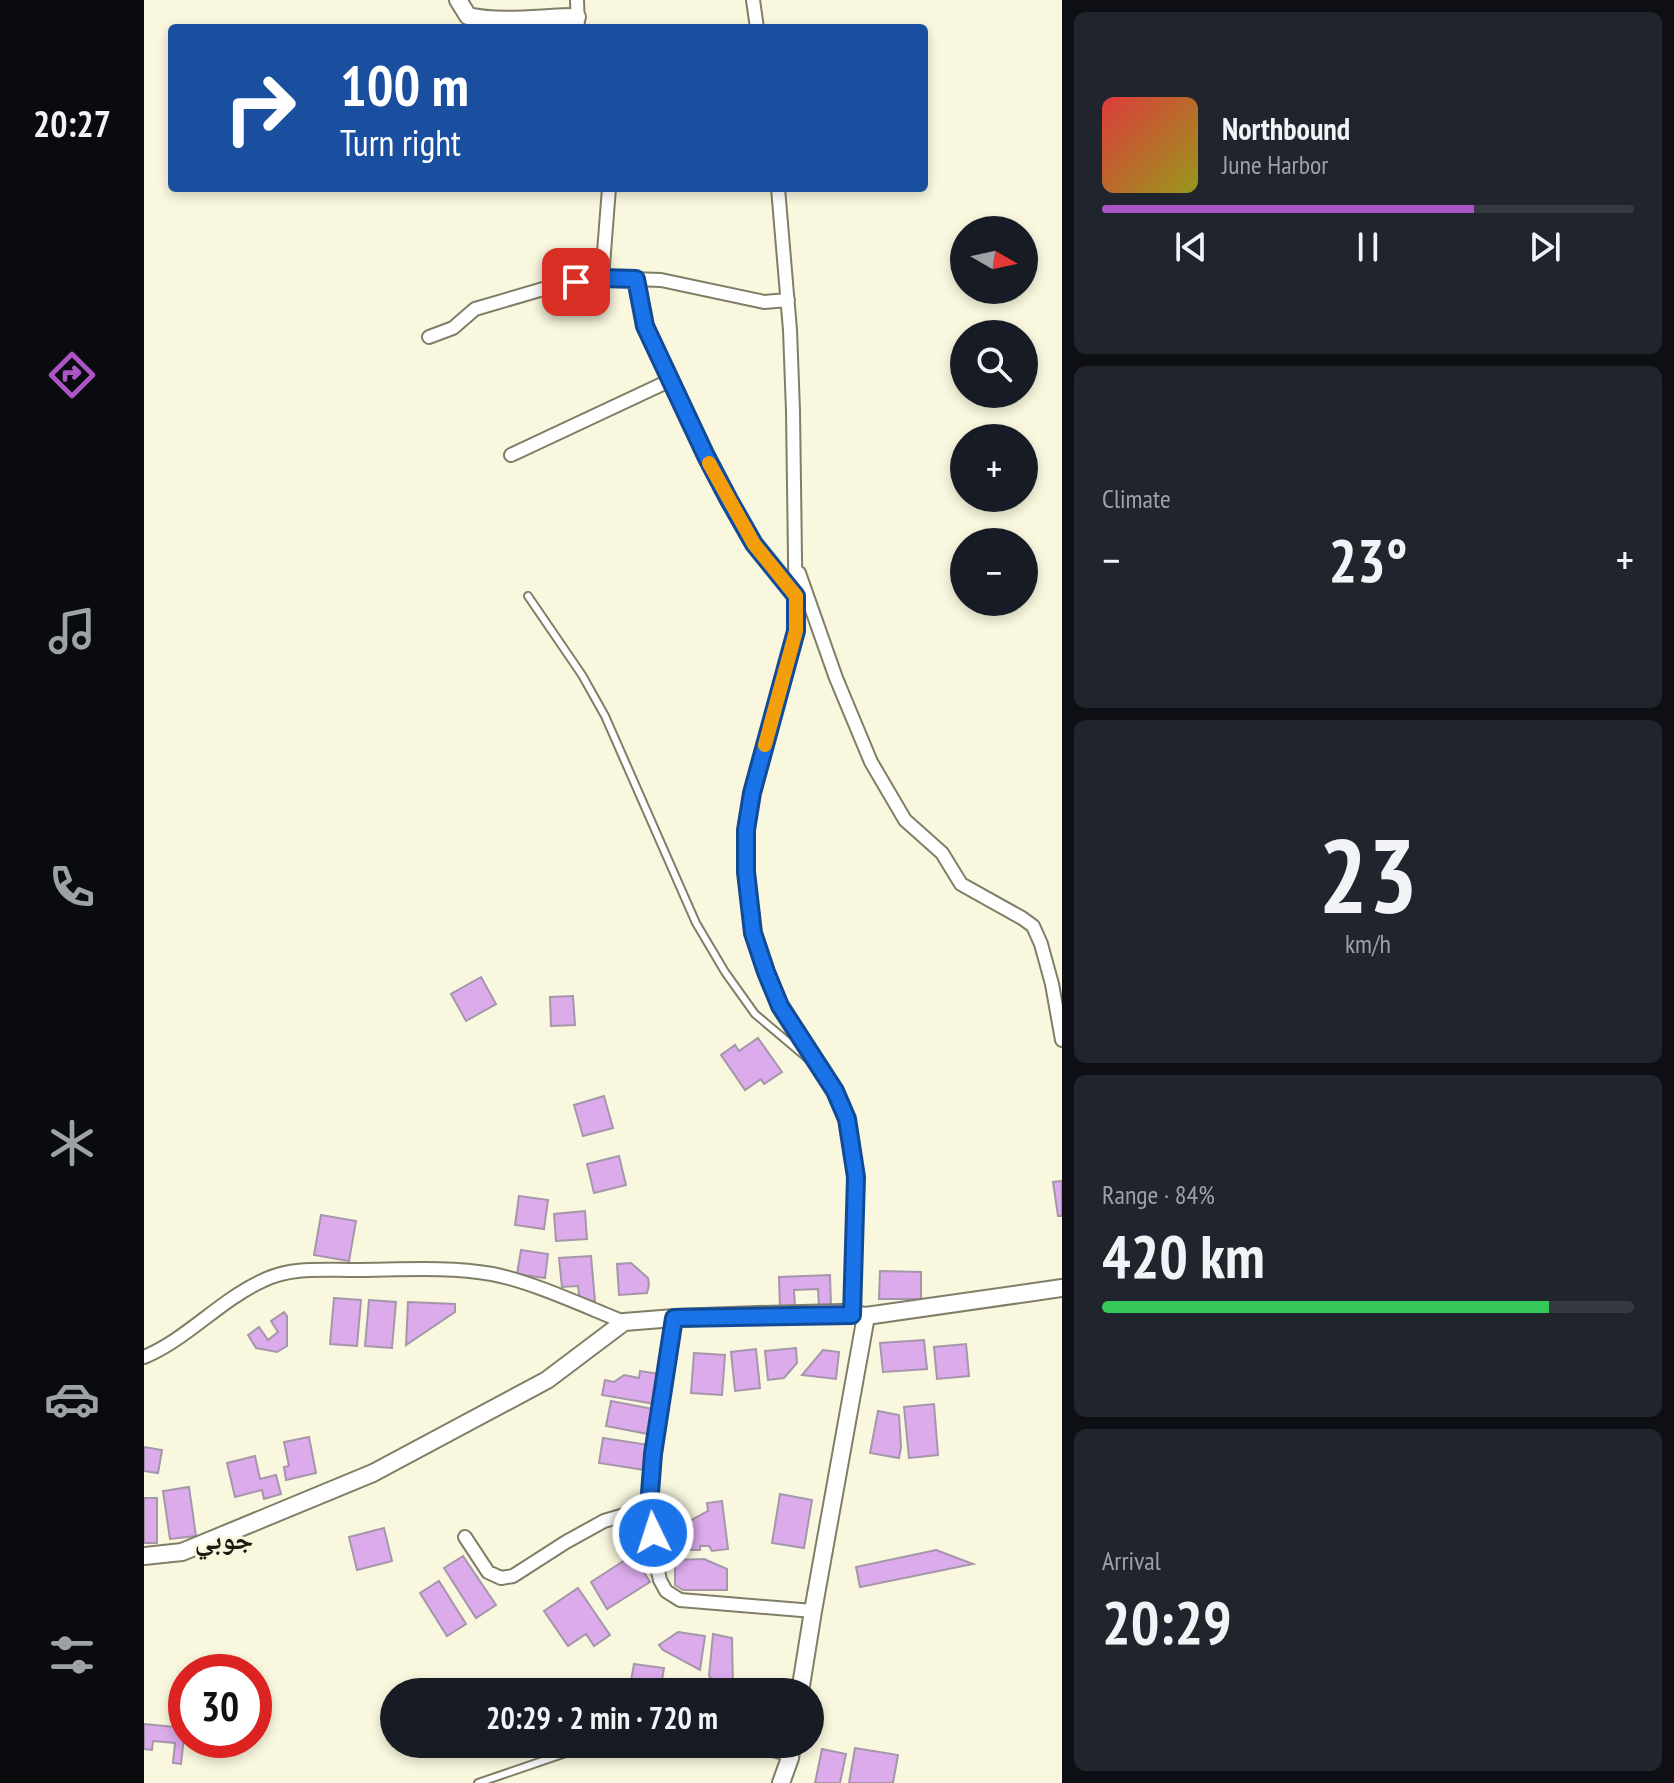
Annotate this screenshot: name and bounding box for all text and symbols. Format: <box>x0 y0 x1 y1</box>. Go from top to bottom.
text: 100 m <box>340 49 469 121</box>
icon: right <box>208 56 312 160</box>
text: 20:27 <box>33 100 111 147</box>
text: Northbound <box>1222 109 1350 148</box>
text: Turn right <box>340 119 461 166</box>
text: June Harbor <box>1222 148 1328 181</box>
north arrow <box>950 216 1038 304</box>
map controls <box>950 216 1038 616</box>
icon: previous <box>1169 225 1213 269</box>
icon: pause <box>1346 225 1390 269</box>
icon: next <box>1523 225 1567 269</box>
pin <box>542 248 610 316</box>
icon: arrive <box>554 260 598 304</box>
button: search <box>950 320 1038 408</box>
icon: directions <box>44 347 100 403</box>
button: + <box>950 424 1038 512</box>
text: Climate <box>1102 482 1171 515</box>
text: 23° <box>1328 521 1408 599</box>
button: − <box>950 528 1038 616</box>
text: − <box>1102 531 1120 588</box>
text: + <box>1616 531 1634 588</box>
icon: music <box>44 603 100 659</box>
text: 23 <box>1318 807 1418 942</box>
icon: phone <box>44 859 100 915</box>
text: km/h <box>1345 927 1391 960</box>
icon: climate <box>44 1115 100 1171</box>
text: Range · 84% <box>1102 1178 1215 1211</box>
text: 420 km <box>1102 1217 1265 1295</box>
icon: car <box>44 1371 100 1427</box>
position arrow <box>611 1491 695 1575</box>
district label: جوبي <box>195 1520 253 1561</box>
text: Arrival <box>1102 1544 1161 1577</box>
text: 20:29 <box>1102 1583 1232 1661</box>
icon: filters <box>44 1627 100 1683</box>
speed limit sign: 30 <box>168 1654 272 1758</box>
text: 20:29 · 2 min · 720 m <box>486 1698 718 1737</box>

